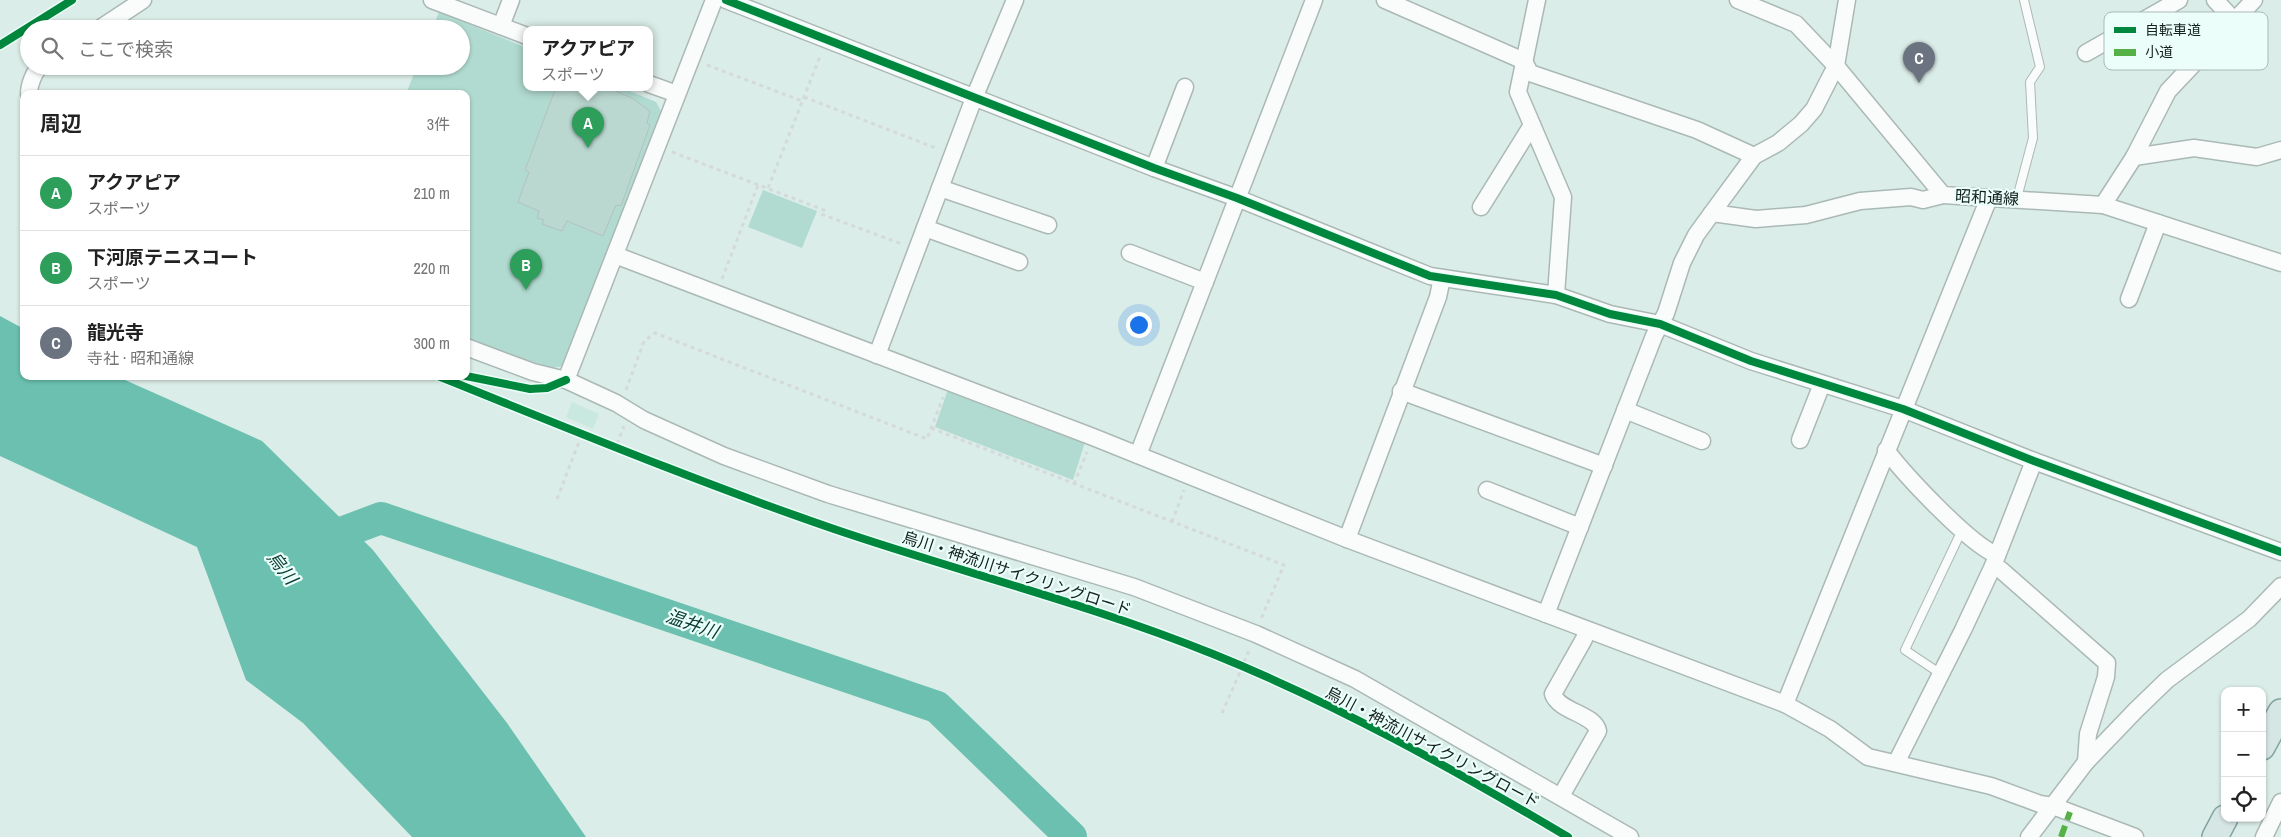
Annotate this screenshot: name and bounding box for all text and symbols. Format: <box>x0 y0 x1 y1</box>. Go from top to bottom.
legend <box>2104 12 2268 70</box>
search box <box>20 20 470 75</box>
text: 自転車道 <box>2145 21 2201 39</box>
popup <box>523 26 653 91</box>
icon: search <box>38 34 66 62</box>
text: アクアピア <box>541 35 635 61</box>
text: ここで検索 <box>78 36 173 62</box>
pin: C <box>1903 42 1935 83</box>
text: 小道 <box>2145 43 2173 61</box>
text: スポーツ <box>541 63 605 85</box>
pin: A <box>572 107 604 148</box>
text: 周辺 <box>40 109 82 138</box>
text: 3件 <box>427 113 450 135</box>
text: アクアピア <box>87 169 181 195</box>
text: A <box>51 182 61 204</box>
text: 210 m <box>414 182 450 204</box>
street label: 昭和通線 <box>1954 184 2020 210</box>
text: スポーツ <box>87 197 151 219</box>
text: 下河原テニスコート <box>87 244 258 270</box>
pin: B <box>510 249 542 290</box>
text: B <box>51 257 61 279</box>
text: 220 m <box>414 257 450 279</box>
text: スポーツ <box>87 272 151 294</box>
your location <box>1126 312 1152 338</box>
text: 龍光寺 <box>87 319 144 345</box>
text: C <box>51 332 61 354</box>
text: 300 m <box>414 332 450 354</box>
text: 寺社 · 昭和通線 <box>87 347 194 369</box>
street label: 烏川・神流川サイクリングロード <box>900 526 1134 620</box>
water label: 烏川 <box>261 546 305 591</box>
water label: 温井川 <box>663 603 724 645</box>
street label: 烏川・神流川サイクリングロード <box>1322 681 1544 813</box>
map controls <box>2221 687 2266 822</box>
button: + <box>2221 687 2266 732</box>
button: − <box>2221 732 2266 777</box>
button: locate <box>2221 777 2266 822</box>

